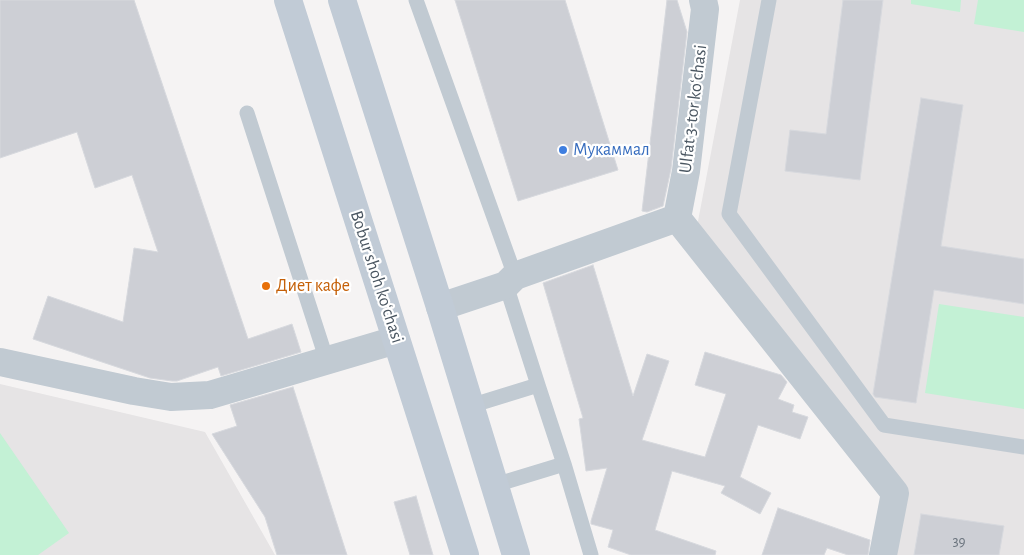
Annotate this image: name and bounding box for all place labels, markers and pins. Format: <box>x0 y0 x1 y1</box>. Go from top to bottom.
place label: Мукаммал <box>573 139 650 161</box>
marker: Мукаммал <box>557 144 569 156</box>
place label: Диет кафе <box>276 275 350 297</box>
marker: Диет кафе <box>260 280 272 292</box>

